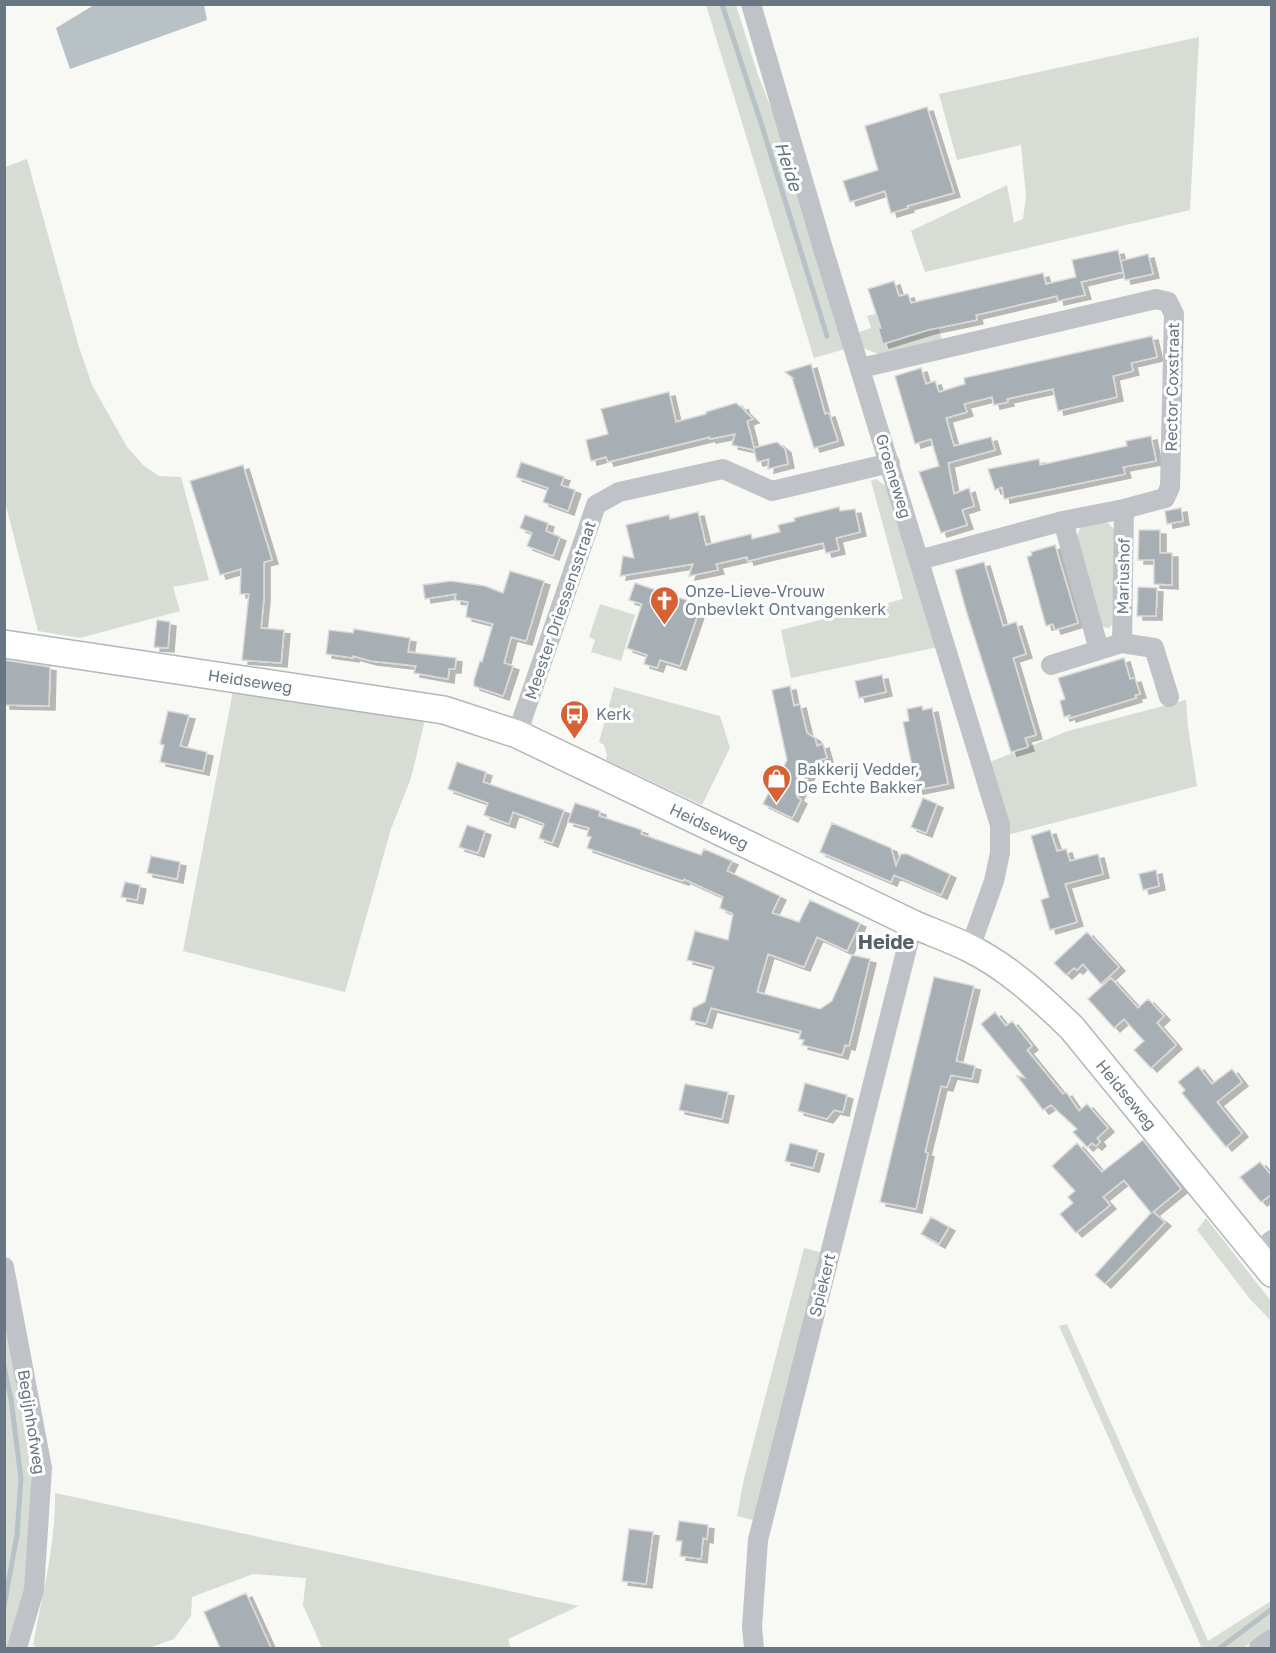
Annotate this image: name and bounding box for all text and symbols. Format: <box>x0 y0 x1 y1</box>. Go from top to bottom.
water label: Heide <box>771 139 808 195</box>
street label: Rector Coxstraat <box>1161 322 1183 452</box>
street label: Groeneweg <box>872 431 916 521</box>
street label: Meester Driessensstraat <box>520 518 600 702</box>
street label: Mariushof <box>1112 537 1134 614</box>
place label: Onze-Lieve-Vrouw Onbevlekt Ontvangenkerk <box>685 581 886 619</box>
church icon: Onze-Lieve-Vrouw Onbevlekt Ontvangenkerk <box>648 584 680 626</box>
street label: Heidseweg <box>207 665 294 697</box>
bus stop icon: Kerk <box>559 698 591 740</box>
place label: Kerk <box>596 704 631 724</box>
place label: Bakkerij Vedder, De Echte Bakker <box>797 759 922 797</box>
shop icon: Bakkerij Vedder, De Echte Bakker <box>760 762 792 804</box>
street label: Heidseweg <box>667 799 752 854</box>
district label: Heide <box>858 929 914 953</box>
street label: Heidseweg <box>1092 1055 1161 1134</box>
street label: Spiekert <box>804 1251 840 1319</box>
street label: Begijnhofweg <box>14 1368 50 1476</box>

